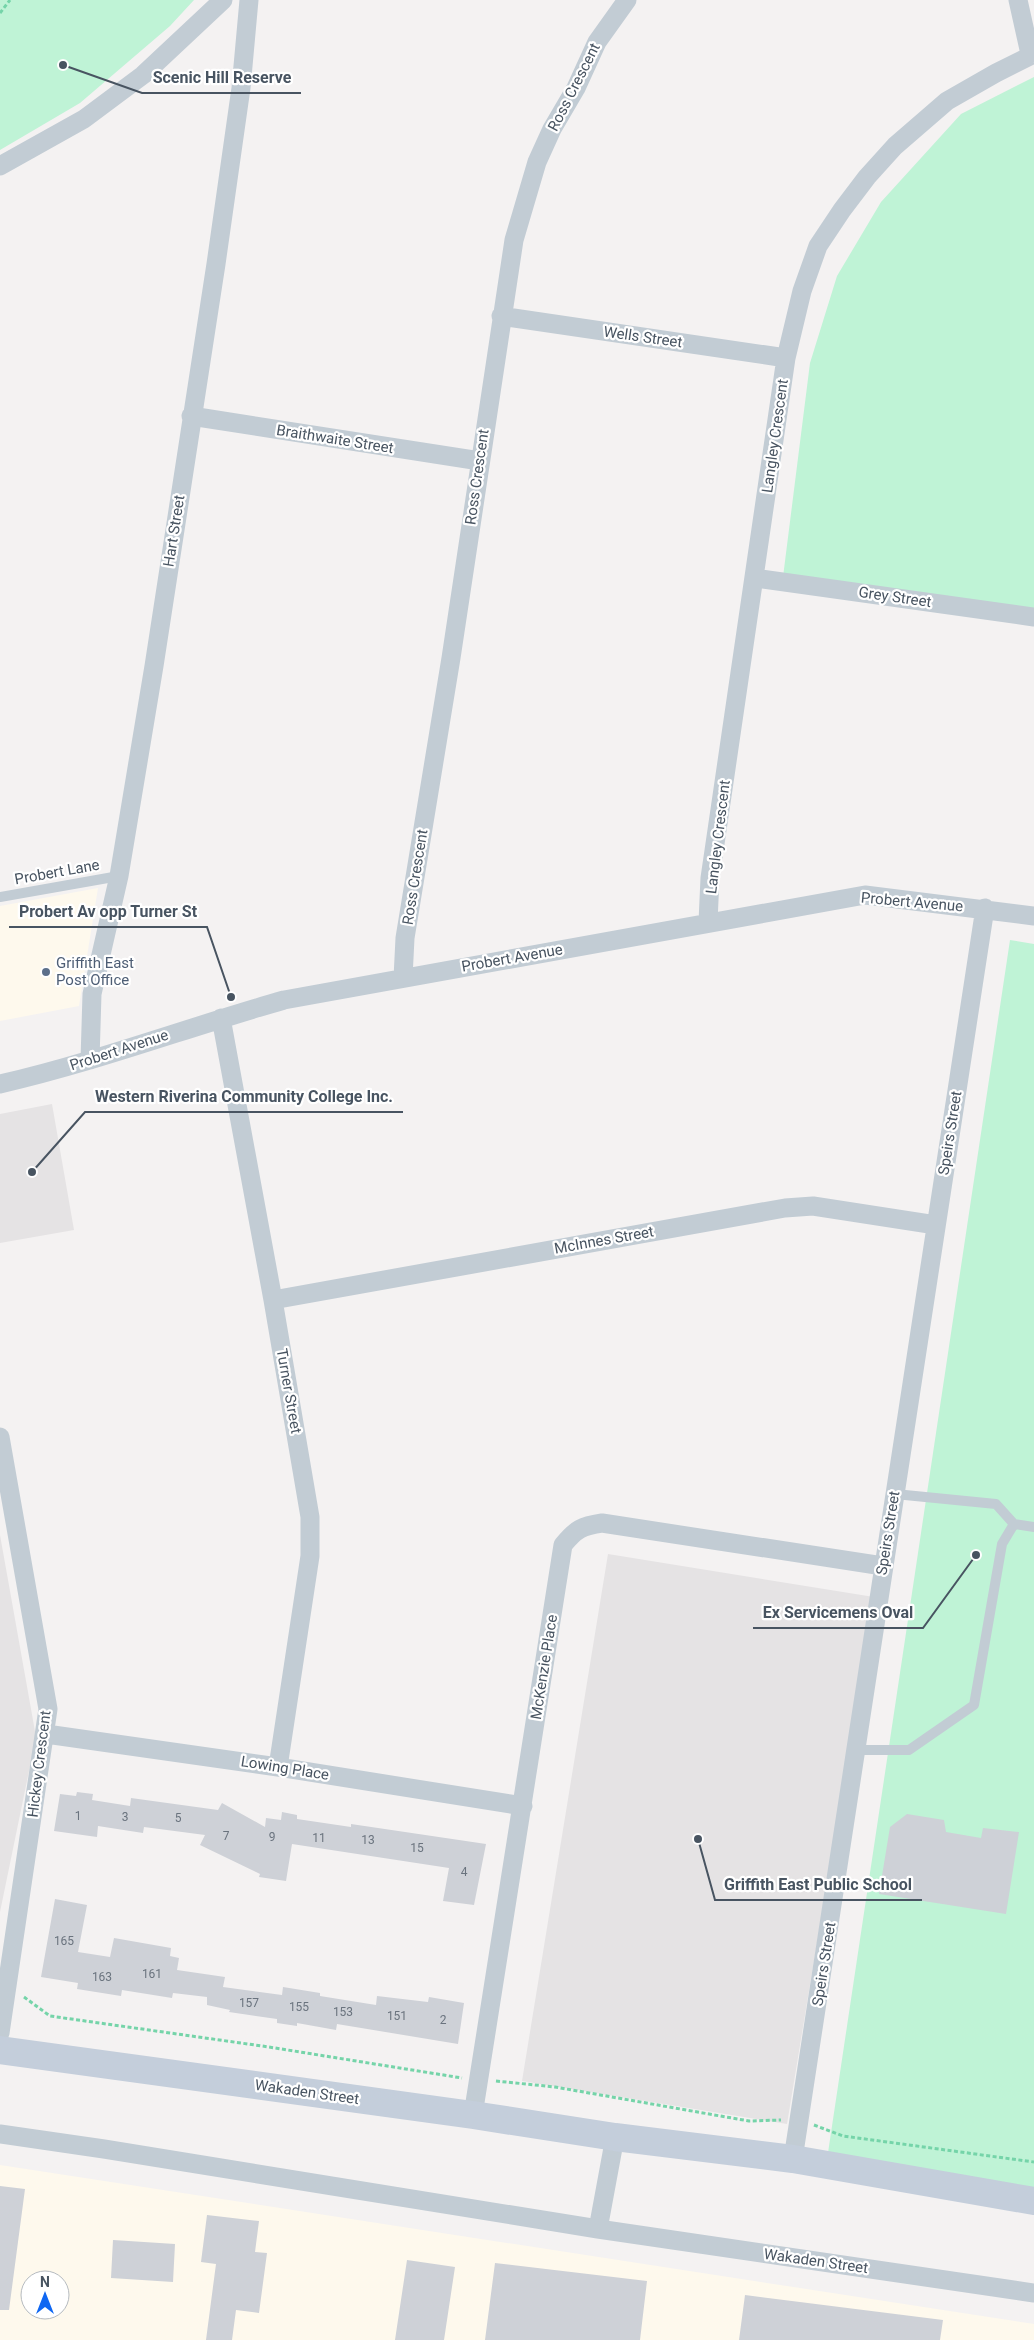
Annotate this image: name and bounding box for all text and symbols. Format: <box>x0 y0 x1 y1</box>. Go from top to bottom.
street label: Ross Crescent <box>544 40 604 134</box>
callout: Scenic Hill Reserve <box>142 62 301 93</box>
text: Scenic Hill Reserve <box>153 68 292 87</box>
street label: Wells Street <box>602 323 684 351</box>
street label: Langley Crescent <box>758 378 792 494</box>
street label: Braithwaite Street <box>275 421 395 457</box>
street label: Ross Crescent <box>461 428 493 526</box>
street label: Hart Street <box>159 494 189 568</box>
street label: Grey Street <box>857 583 933 611</box>
street label: Langley Crescent <box>702 779 734 895</box>
street label: Ross Crescent <box>399 828 431 926</box>
street label: Probert Lane <box>13 856 101 888</box>
street label: Probert Avenue <box>860 889 964 915</box>
callout: Probert Av opp Turner St <box>9 896 207 927</box>
text: Probert Av opp Turner St <box>19 902 198 921</box>
street label: Probert Avenue <box>460 940 564 976</box>
place label: Griffith East Post Office <box>56 954 134 989</box>
marker: Griffith East Post Office <box>40 966 52 978</box>
street label: Probert Avenue <box>67 1026 171 1074</box>
callout: Western Riverina Community College Inc. <box>85 1081 403 1112</box>
text: Western Riverina Community College Inc. <box>95 1087 393 1106</box>
street label: Speirs Street <box>934 1090 966 1176</box>
street label: McInnes Street <box>553 1222 655 1258</box>
street label: Turner Street <box>273 1347 305 1435</box>
street label: Speirs Street <box>872 1490 904 1576</box>
callout: Ex Servicemens Oval <box>753 1597 923 1628</box>
text: Ex Servicemens Oval <box>763 1603 913 1622</box>
street label: McKenzie Place <box>527 1613 561 1721</box>
street label: Hickey Crescent <box>24 1709 55 1819</box>
street label: Lowing Place <box>240 1752 330 1784</box>
house number: 1 <box>75 1809 81 1823</box>
house number: 3 <box>122 1810 128 1824</box>
house number: 5 <box>175 1811 182 1825</box>
house number: 7 <box>223 1829 230 1843</box>
house number: 9 <box>269 1830 275 1844</box>
house number: 11 <box>312 1831 326 1845</box>
house number: 13 <box>361 1833 375 1847</box>
house number: 15 <box>410 1841 424 1855</box>
house number: 4 <box>461 1865 468 1879</box>
callout: Griffith East Public School <box>715 1869 922 1900</box>
text: Griffith East Public School <box>724 1875 912 1894</box>
street label: Speirs Street <box>808 1921 840 2007</box>
house number: 165 <box>54 1934 74 1948</box>
house number: 161 <box>142 1967 162 1981</box>
house number: 163 <box>92 1970 112 1984</box>
house number: 157 <box>239 1996 259 2010</box>
house number: 155 <box>289 2000 309 2014</box>
house number: 153 <box>333 2005 353 2019</box>
house number: 151 <box>387 2009 407 2023</box>
house number: 2 <box>440 2013 447 2027</box>
street label: Wakaden Street <box>254 2076 360 2108</box>
street label: Wakaden Street <box>763 2245 869 2277</box>
north arrow <box>20 2270 70 2320</box>
text: N <box>40 2274 50 2290</box>

